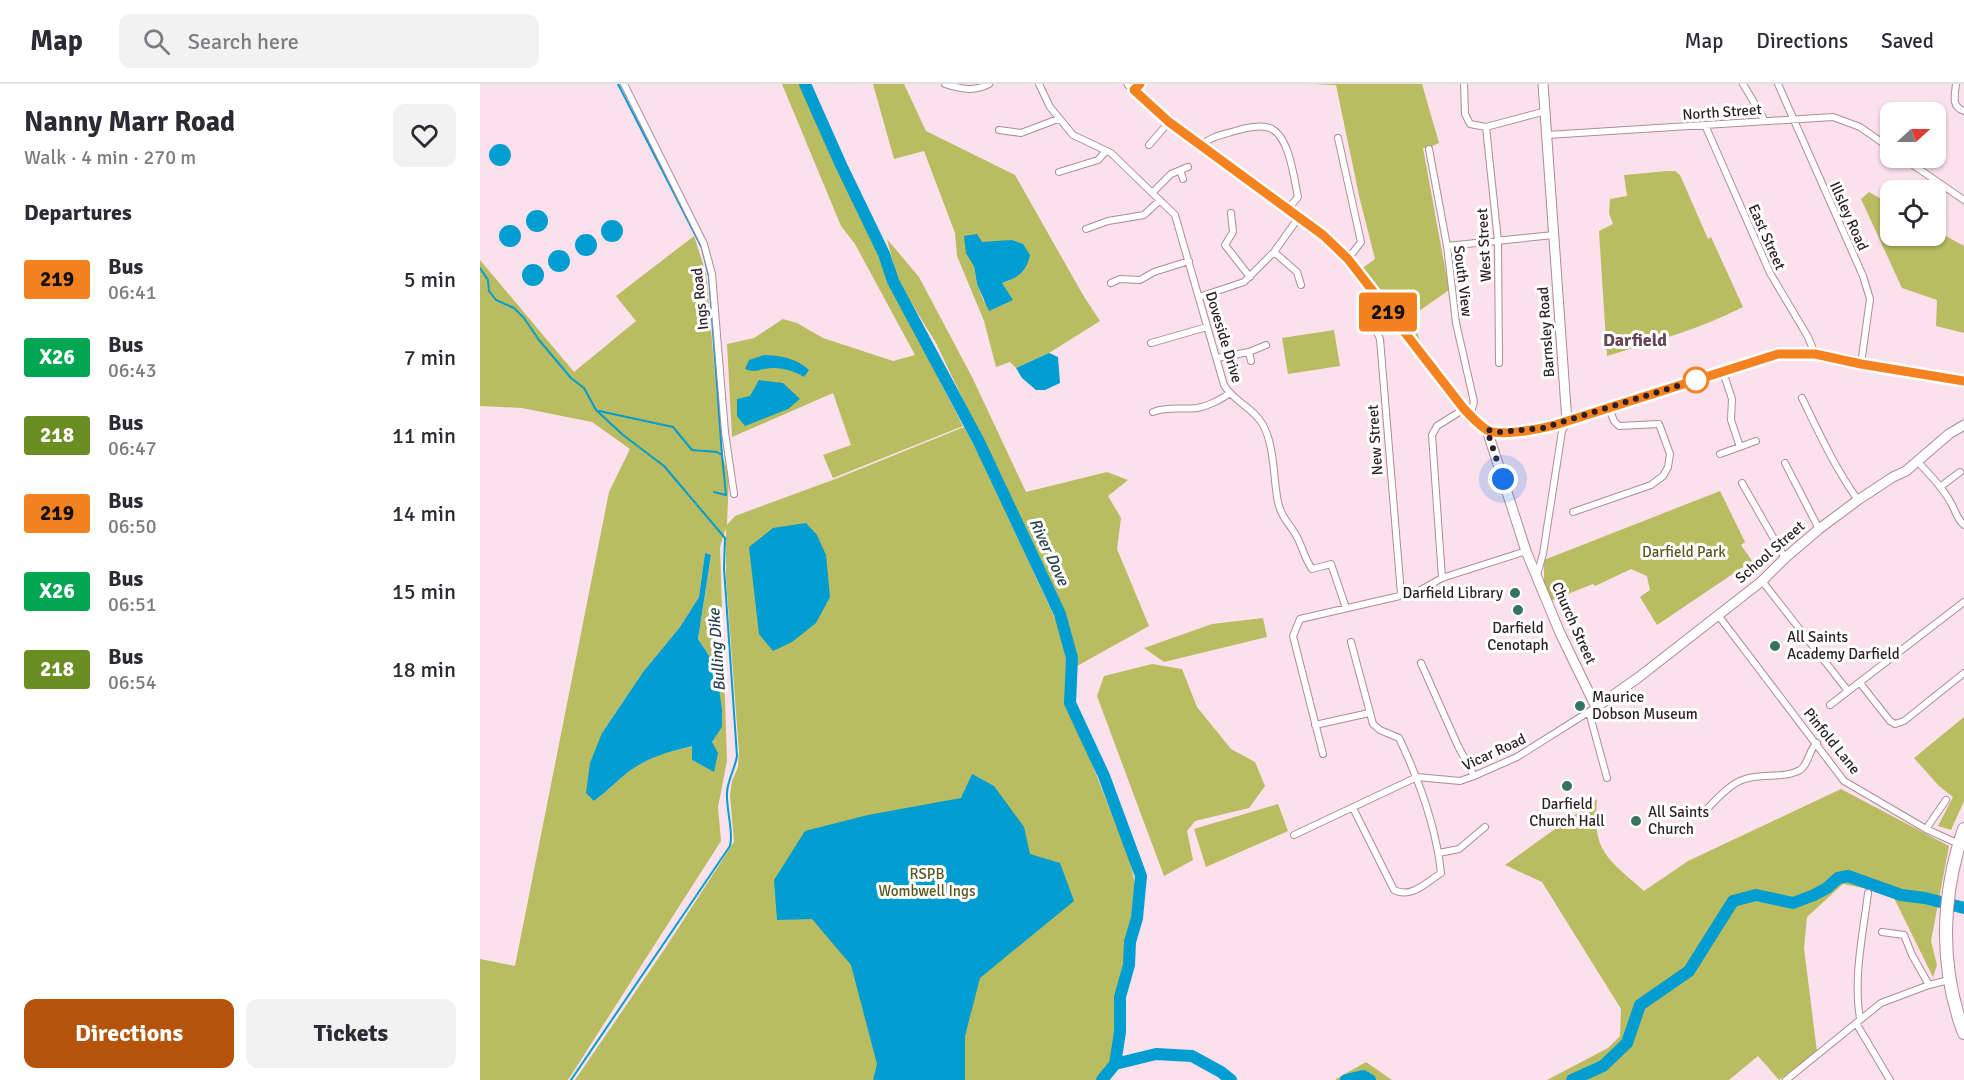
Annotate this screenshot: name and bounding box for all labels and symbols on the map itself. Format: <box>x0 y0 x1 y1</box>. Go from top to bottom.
street label: North Street <box>1682 100 1762 124</box>
north arrow <box>1880 102 1946 168</box>
street label: Illsley Road <box>1826 179 1872 253</box>
street label: East Street <box>1745 201 1789 273</box>
street label: West Street <box>1473 208 1495 282</box>
street label: South View <box>1450 244 1476 318</box>
street label: Ings Road <box>688 267 712 331</box>
street label: Barnsley Road <box>1534 286 1558 378</box>
street label: Doveside Drive <box>1202 289 1246 385</box>
line badge: 219 <box>1354 292 1422 332</box>
district label: Darfield <box>1603 329 1667 351</box>
unlabelled marker <box>1683 367 1709 393</box>
street label: New Street <box>1364 404 1386 476</box>
your location <box>1488 464 1518 494</box>
water label: River Dove <box>1025 515 1074 590</box>
street label: School Street <box>1732 517 1808 587</box>
park label: Darfield Park <box>1642 543 1726 561</box>
street label: Church Street <box>1548 579 1600 667</box>
place label: Darfield Library <box>1403 584 1503 602</box>
marker: Darfield Library <box>1508 586 1522 600</box>
marker: Darfield Cenotaph <box>1511 603 1525 617</box>
water label: Bulling Dike <box>704 607 730 692</box>
place label: Darfield Cenotaph <box>1487 619 1549 654</box>
place label: All Saints Academy Darfield <box>1787 628 1900 663</box>
marker: All Saints Academy Darfield <box>1768 639 1782 653</box>
place label: Maurice Dobson Museum <box>1592 688 1698 723</box>
marker: Maurice Dobson Museum <box>1573 699 1587 713</box>
street label: Pinfold Lane <box>1800 704 1864 778</box>
street label: Vicar Road <box>1459 729 1529 775</box>
marker: Darfield Church Hall <box>1560 779 1574 793</box>
place label: Darfield Church Hall <box>1529 795 1605 830</box>
place label: All Saints Church <box>1648 803 1709 838</box>
marker: All Saints Church <box>1629 814 1643 828</box>
park label: RSPB Wombwell Ings <box>879 865 976 900</box>

